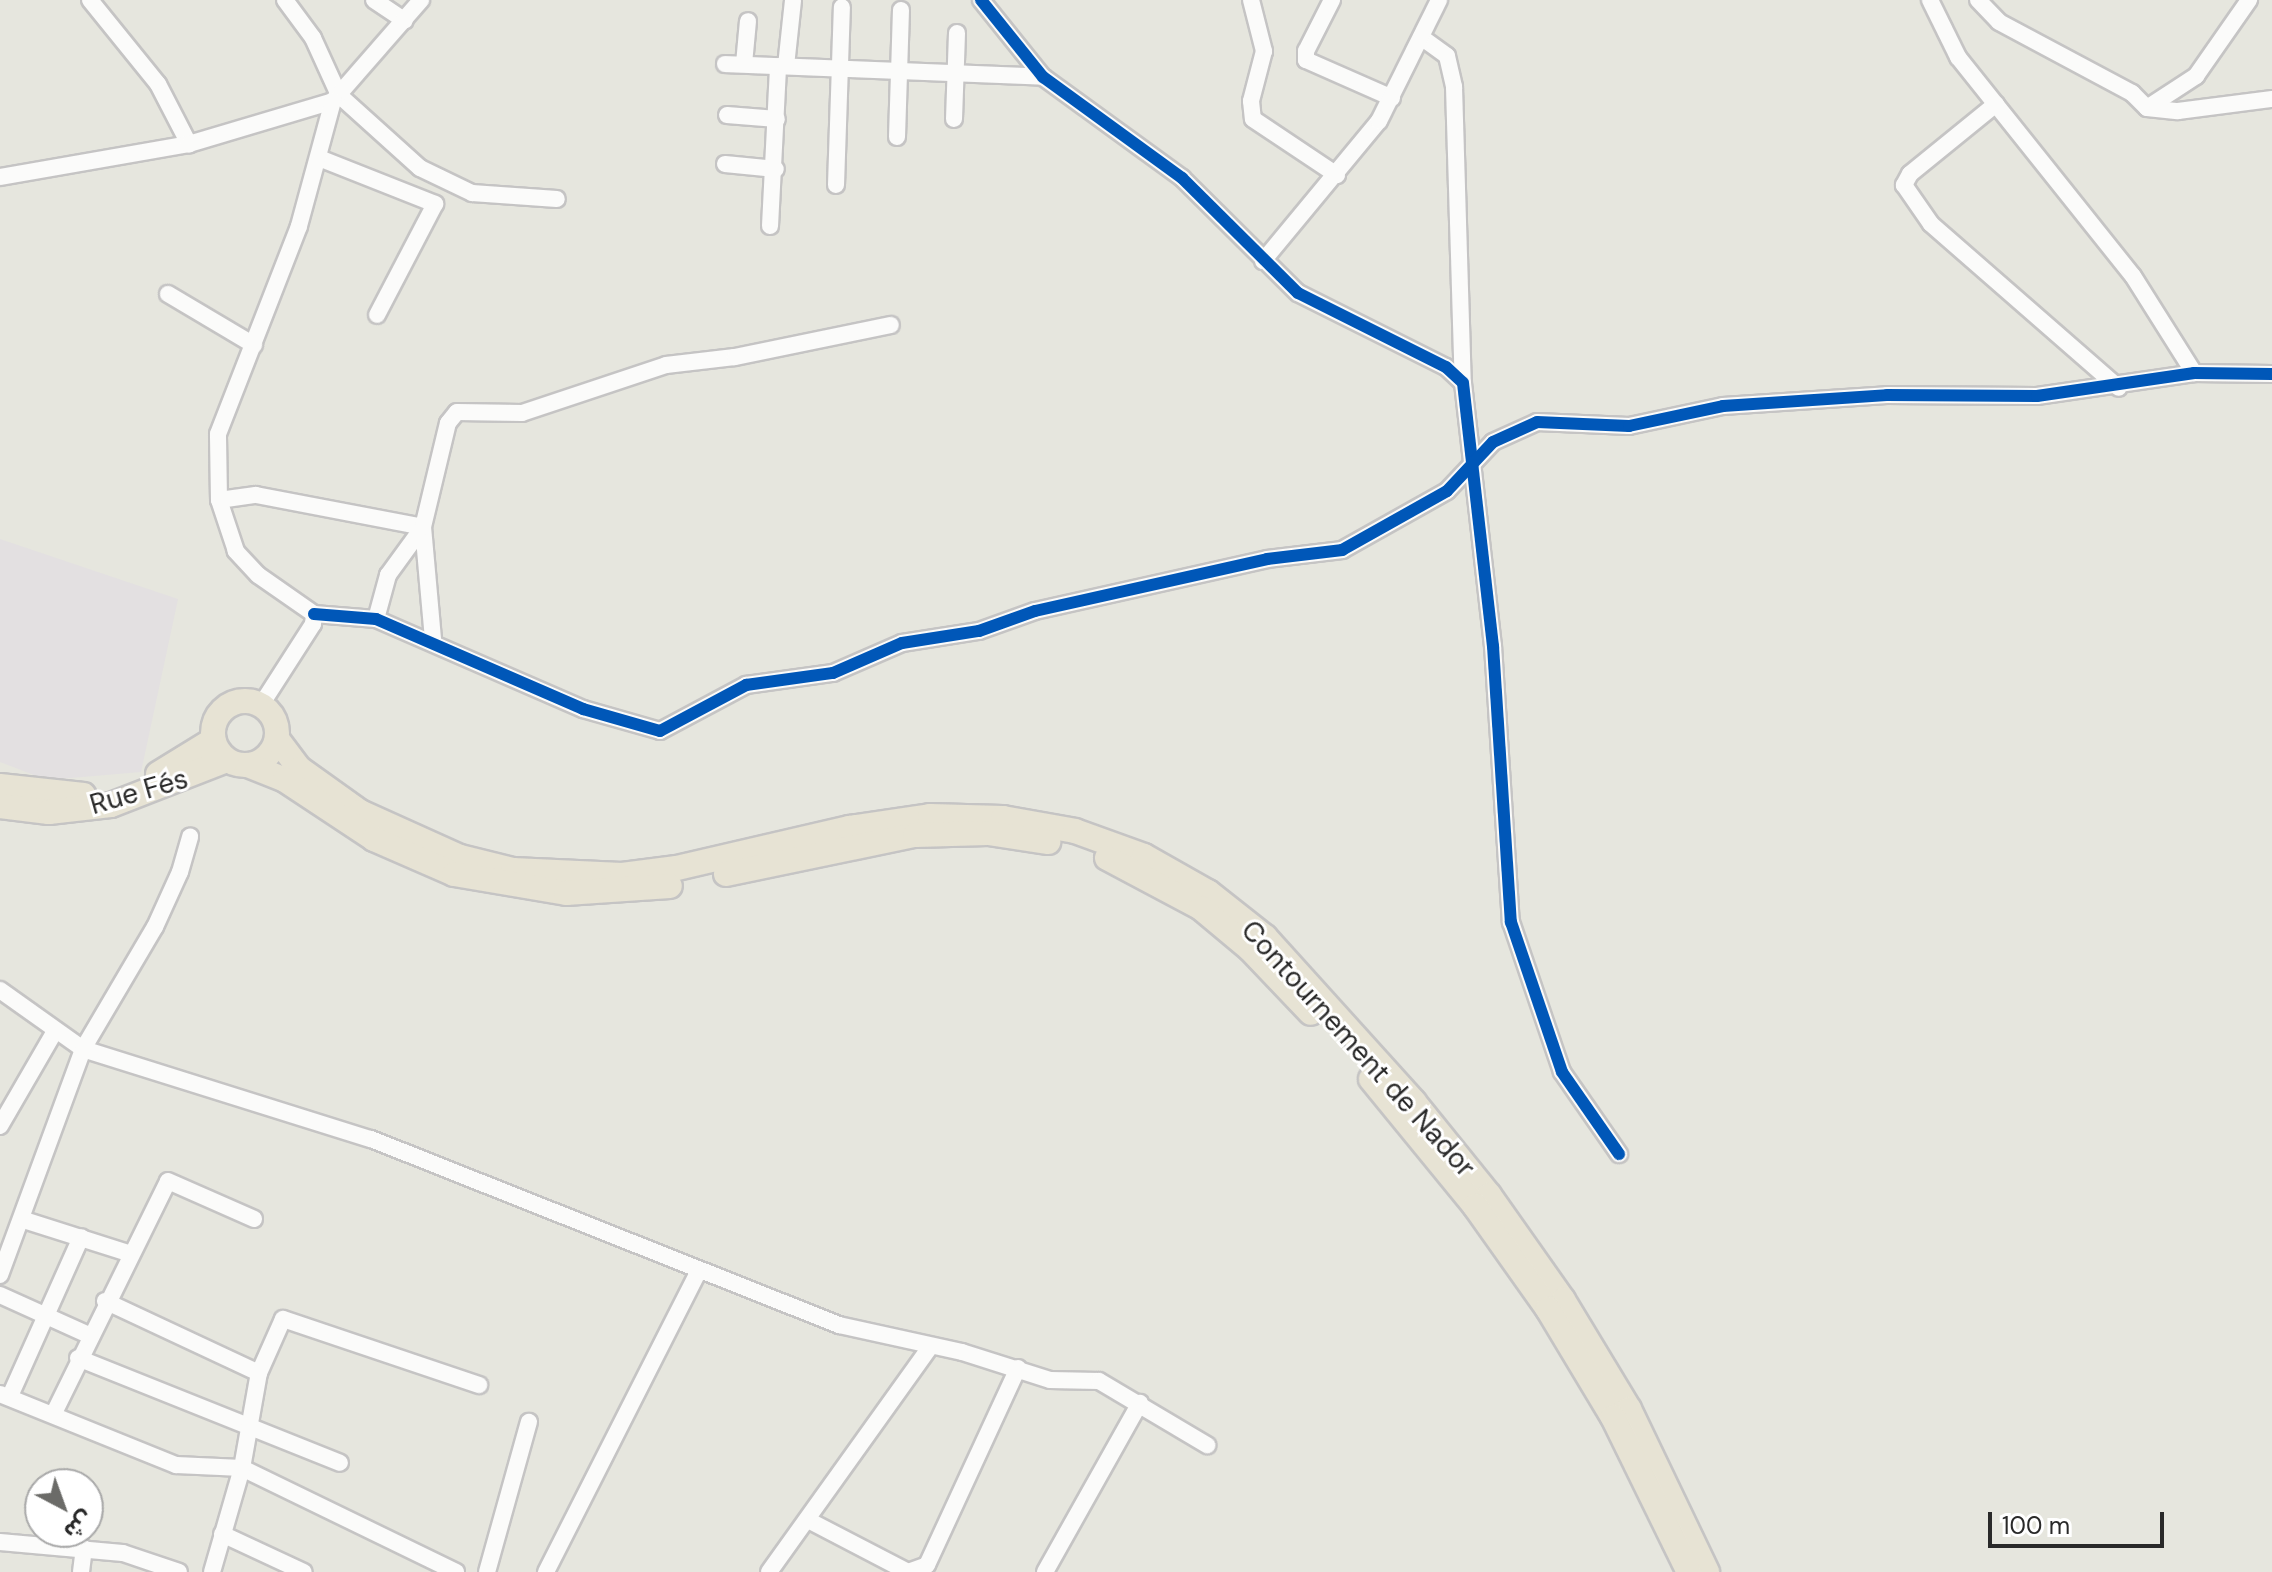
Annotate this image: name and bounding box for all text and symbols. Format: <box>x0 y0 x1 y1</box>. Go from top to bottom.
street label: Rue Fés <box>86 762 192 822</box>
street label: Contournement de Nador <box>1234 914 1482 1184</box>
north arrow <box>24 1468 104 1548</box>
scale bar <box>1992 1496 2168 1546</box>
text: ش <box>58 1504 100 1546</box>
text: 100 m <box>2002 1510 2070 1541</box>

